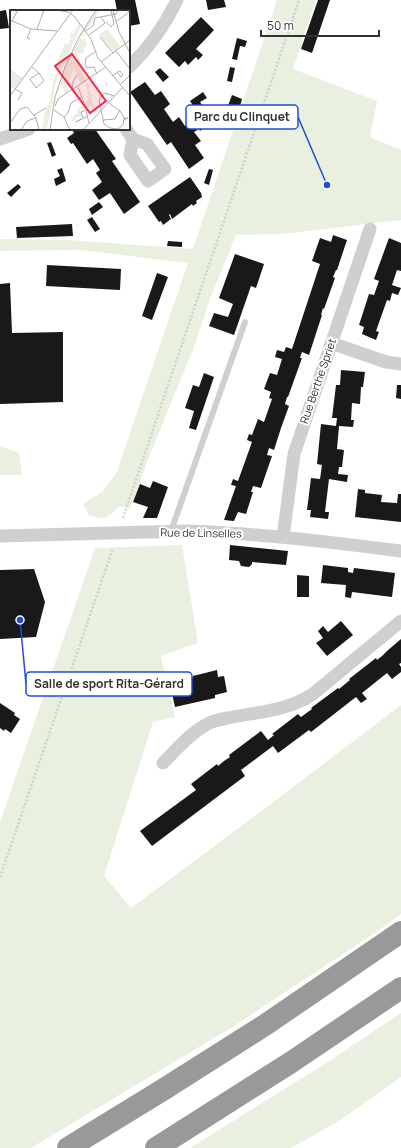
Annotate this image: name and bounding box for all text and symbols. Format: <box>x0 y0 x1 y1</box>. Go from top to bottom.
inset map <box>10 10 130 130</box>
scale bar <box>261 12 379 38</box>
text: 50 m <box>267 17 294 34</box>
callout: Parc du Clinquet <box>186 105 298 129</box>
text: Parc du Clinquet <box>194 108 290 125</box>
street label: Rue Berthe Spriet <box>296 336 339 426</box>
street label: Rue de Linselles <box>160 524 242 541</box>
callout: Salle de sport Rita-Gérard <box>26 672 192 696</box>
text: Salle de sport Rita-Gérard <box>34 675 184 692</box>

